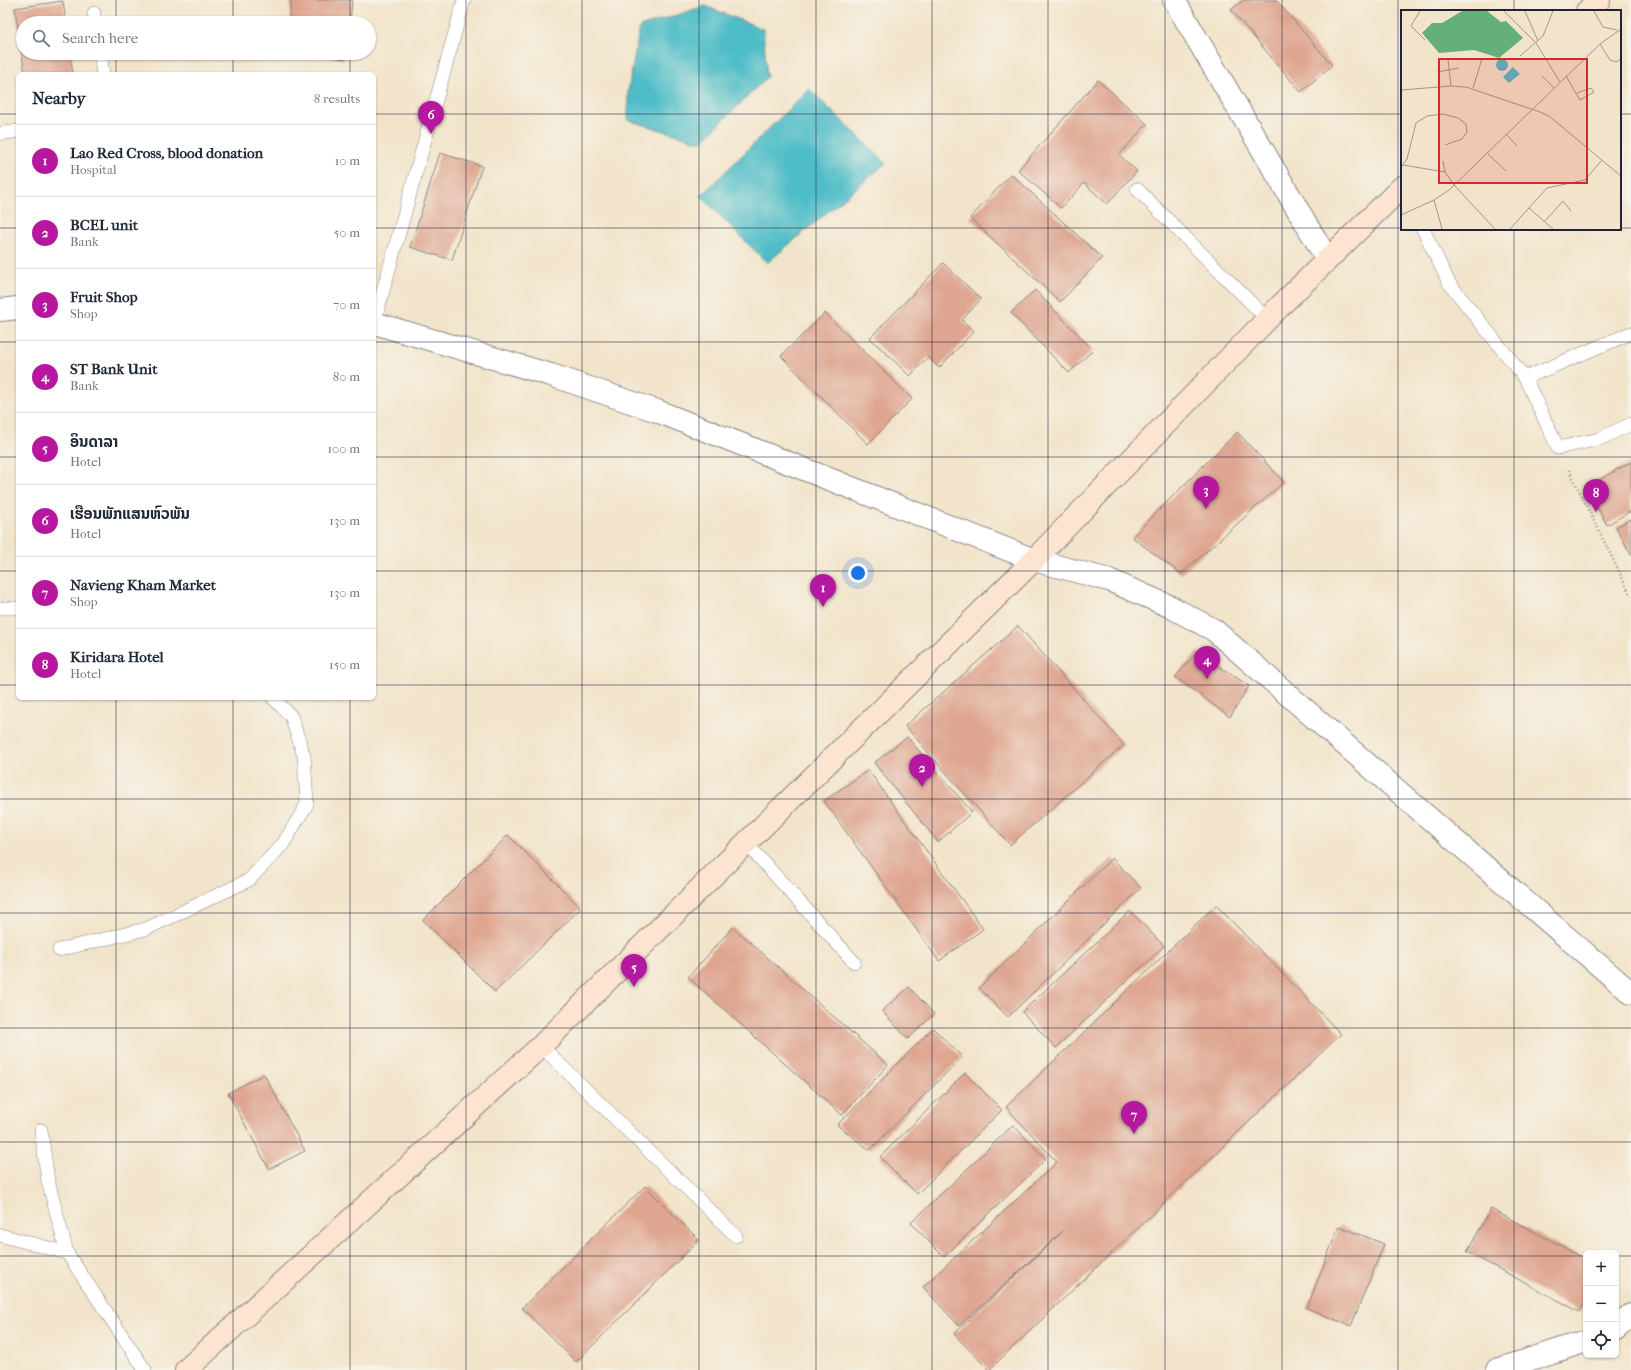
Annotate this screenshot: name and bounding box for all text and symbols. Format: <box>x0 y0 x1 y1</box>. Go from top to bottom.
inset map <box>1401 10 1621 230</box>
search box <box>16 16 376 60</box>
icon: search <box>30 27 52 49</box>
text: Search here <box>62 29 138 47</box>
text: Nearby <box>32 88 86 108</box>
text: 8 results <box>314 91 360 106</box>
pin: 6 <box>418 101 444 134</box>
text: Lao Red Cross, blood donation <box>70 144 263 162</box>
text: 1 <box>43 153 47 168</box>
text: 10 m <box>335 153 360 168</box>
text: Hospital <box>70 162 117 177</box>
text: BCEL unit <box>70 216 138 234</box>
text: 2 <box>42 225 48 240</box>
text: 50 m <box>334 225 360 240</box>
text: Bank <box>70 234 99 249</box>
text: Fruit Shop <box>70 288 138 306</box>
text: 3 <box>42 297 48 312</box>
text: 70 m <box>333 297 360 312</box>
text: Shop <box>70 306 98 321</box>
text: ST Bank Unit <box>70 360 157 378</box>
text: 4 <box>41 369 49 384</box>
text: 80 m <box>333 369 360 384</box>
text: Bank <box>70 378 99 393</box>
text: ອິນດາລາ <box>70 433 118 451</box>
text: 5 <box>42 441 48 456</box>
text: 100 m <box>327 441 360 456</box>
text: Hotel <box>70 454 101 469</box>
pin: 3 <box>1193 476 1219 509</box>
pin: 8 <box>1583 479 1609 512</box>
text: ເຮືອນພັກແສນຫົວພັນ <box>70 505 190 523</box>
text: 6 <box>41 513 49 528</box>
text: 130 m <box>329 513 360 528</box>
text: Hotel <box>70 526 101 541</box>
your location <box>848 563 868 583</box>
pin: 1 <box>810 574 836 607</box>
text: Navieng Kham Market <box>70 576 216 594</box>
text: 7 <box>42 585 48 600</box>
text: 130 m <box>329 585 360 600</box>
text: Shop <box>70 594 98 609</box>
pin: 4 <box>1194 646 1220 679</box>
text: Kiridara Hotel <box>70 648 164 666</box>
text: 8 <box>42 657 48 672</box>
text: 150 m <box>329 657 360 672</box>
text: Hotel <box>70 666 101 681</box>
pin: 2 <box>909 754 935 787</box>
pin: 5 <box>621 954 647 987</box>
pin: 7 <box>1121 1101 1147 1134</box>
map controls <box>1583 1250 1619 1358</box>
button: + <box>1583 1250 1619 1286</box>
button: − <box>1583 1286 1619 1322</box>
button: locate <box>1583 1322 1619 1358</box>

